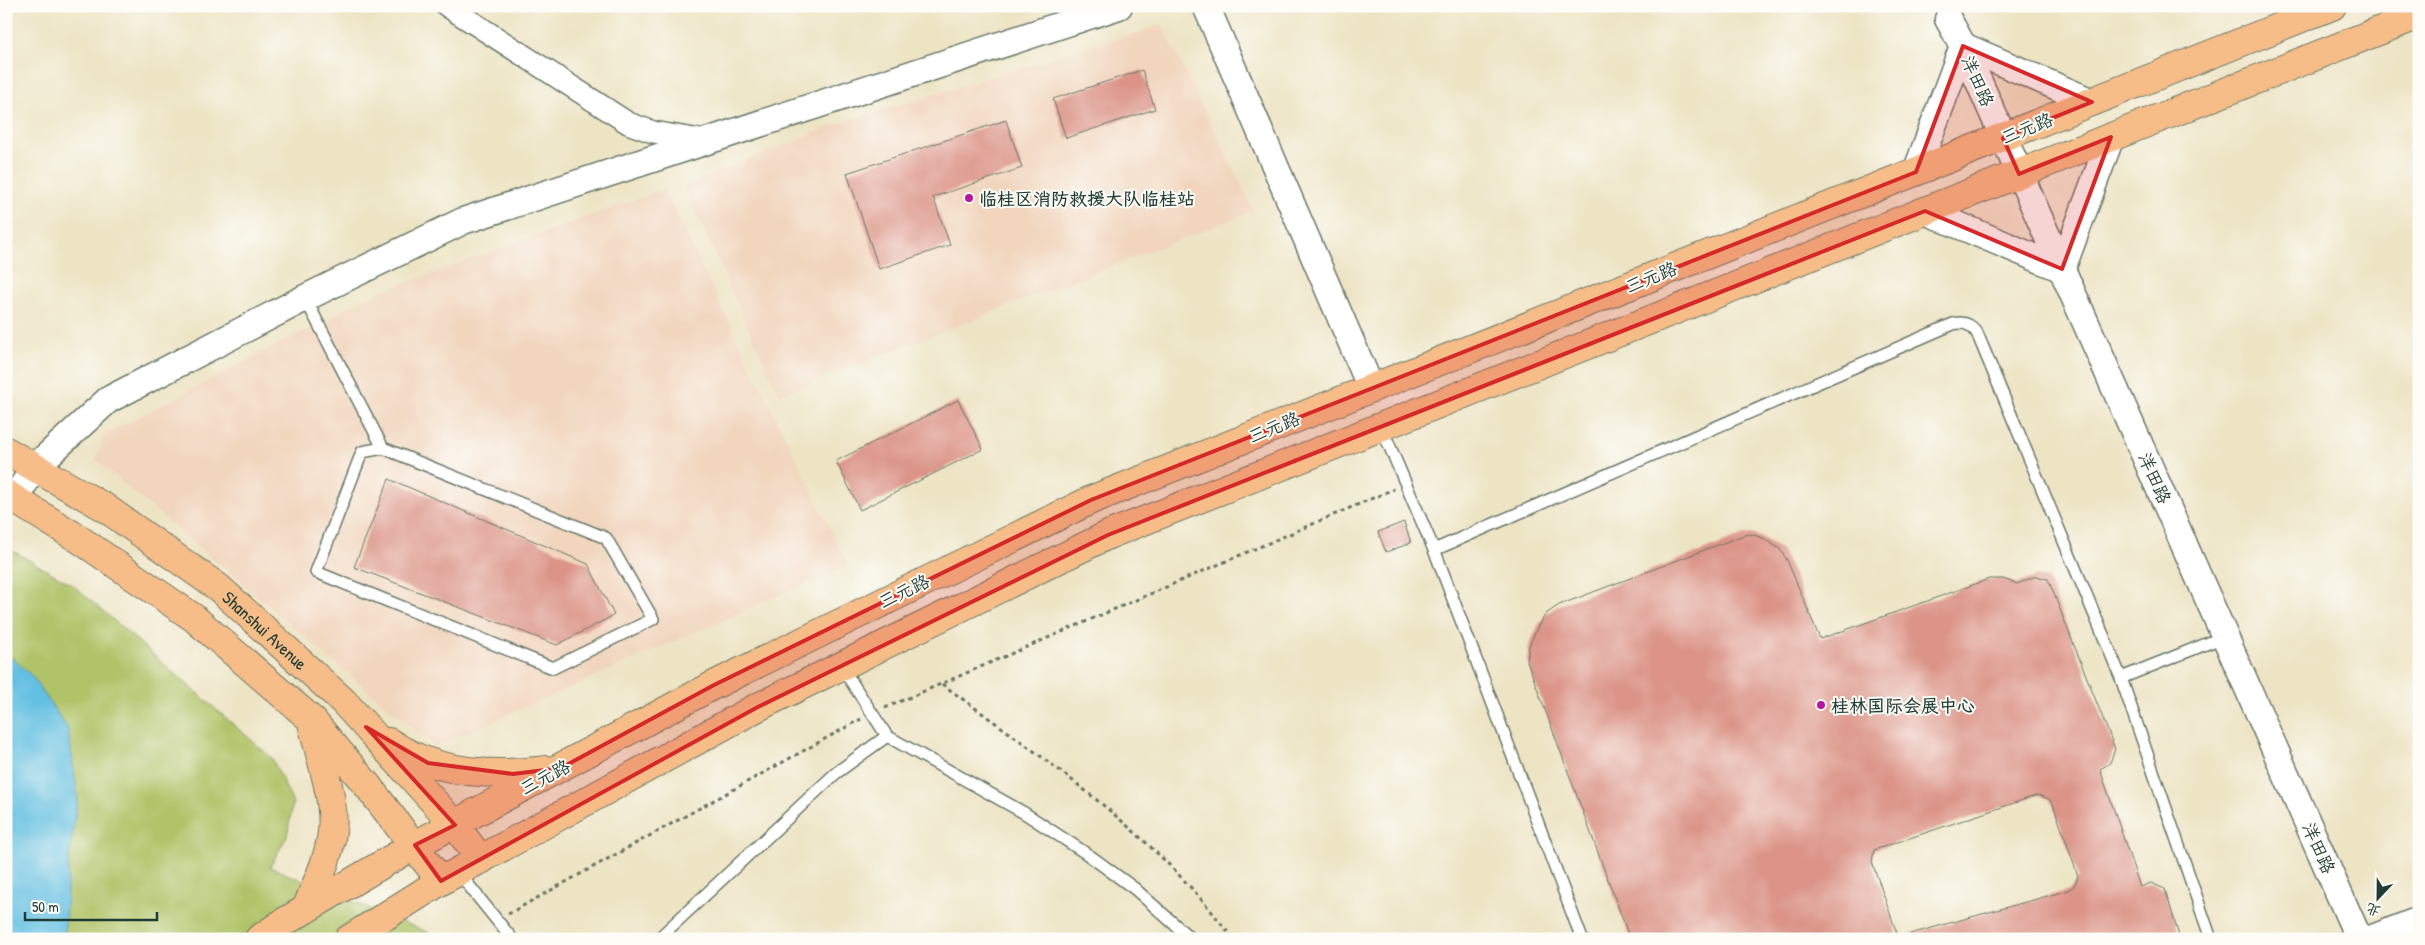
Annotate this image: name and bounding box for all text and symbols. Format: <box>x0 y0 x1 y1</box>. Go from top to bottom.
street label: 洋田路 <box>1956 51 2000 111</box>
street label: 三元路 <box>1997 106 2057 150</box>
place label: 临桂区消防救援大队临桂站 <box>979 186 1195 211</box>
marker: 临桂区消防救援大队临桂站 <box>963 192 975 204</box>
street label: 三元路 <box>1621 255 1681 299</box>
street label: 三元路 <box>1244 405 1304 449</box>
street label: 洋田路 <box>2133 448 2177 508</box>
street label: 三元路 <box>874 568 934 614</box>
street label: Shanshui Avenue <box>217 585 313 675</box>
place label: 桂林国际会展中心 <box>1831 693 1975 718</box>
marker: 桂林国际会展中心 <box>1815 699 1827 711</box>
street label: 三元路 <box>515 753 575 801</box>
street label: 洋田路 <box>2297 818 2341 878</box>
north arrow <box>2352 872 2402 922</box>
scale bar <box>25 890 158 922</box>
text: 50 m <box>32 896 59 917</box>
text: 北 <box>2363 899 2383 922</box>

